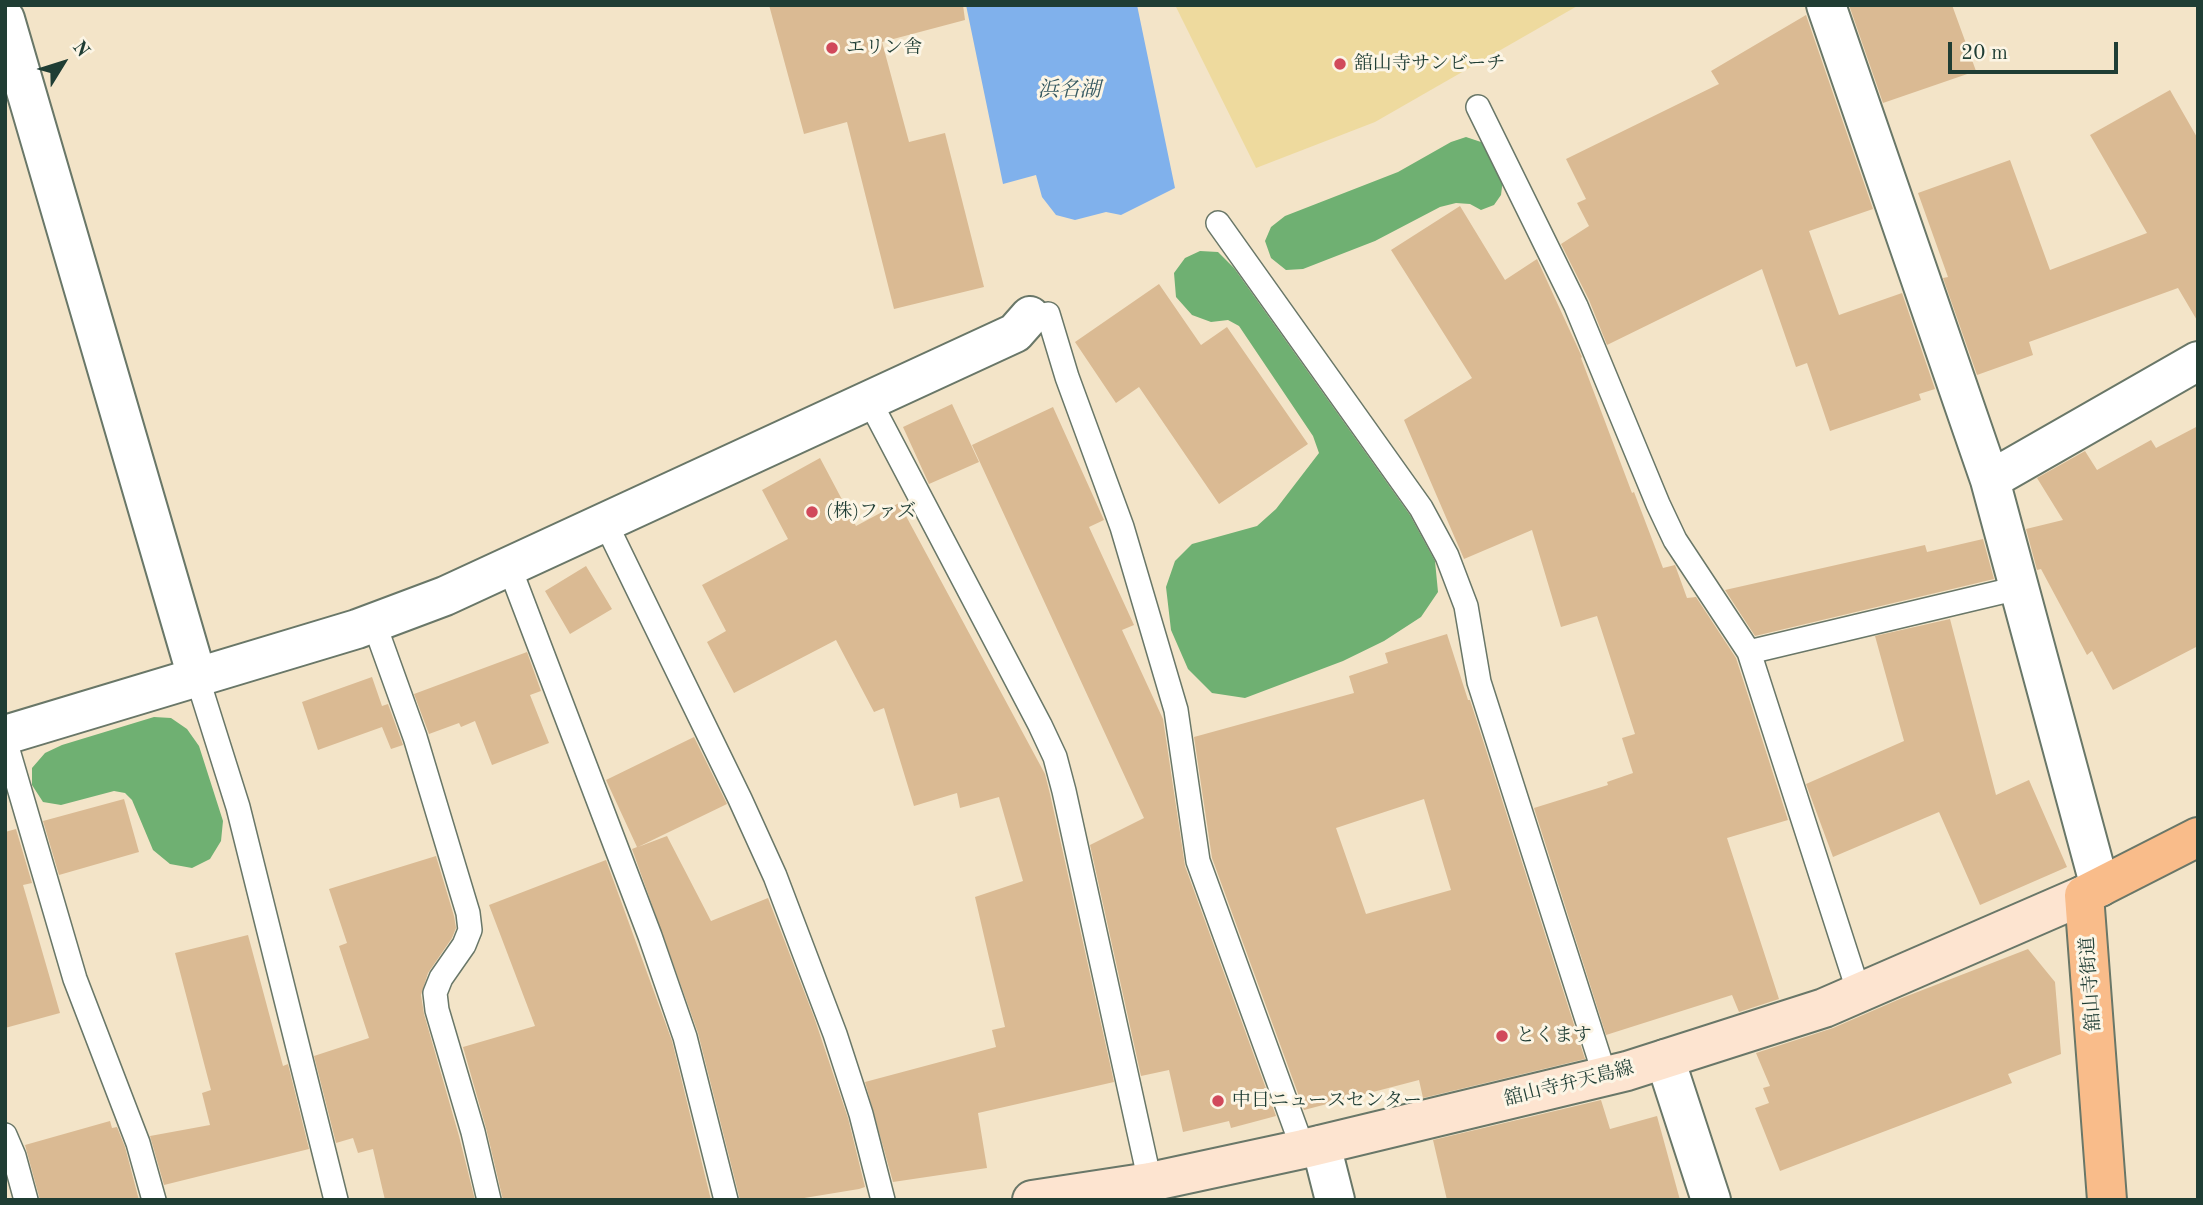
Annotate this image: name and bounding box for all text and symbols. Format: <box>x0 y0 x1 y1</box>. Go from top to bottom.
north arrow <box>28 28 98 98</box>
scale bar <box>1951 28 2121 72</box>
place label: エリン舎 <box>846 37 922 59</box>
text: N <box>68 38 92 61</box>
marker: エリン舎 <box>824 40 840 56</box>
text: 20 m <box>1961 43 2008 64</box>
place label: 舘山寺サンビーチ <box>1354 53 1505 75</box>
marker: 舘山寺サンビーチ <box>1332 56 1348 72</box>
water label: 浜名湖 <box>1038 77 1100 103</box>
place label: (株)ファズ <box>826 501 916 523</box>
marker: (株)ファズ <box>804 504 820 520</box>
street label: 舘山寺街道 <box>2076 936 2106 1032</box>
place label: とくます <box>1516 1025 1592 1047</box>
marker: とくます <box>1494 1028 1510 1044</box>
street label: 舘山寺弁天島線 <box>1502 1057 1636 1111</box>
place label: 中日ニュースセンター <box>1232 1090 1422 1112</box>
marker: 中日ニュースセンター <box>1210 1093 1226 1109</box>

